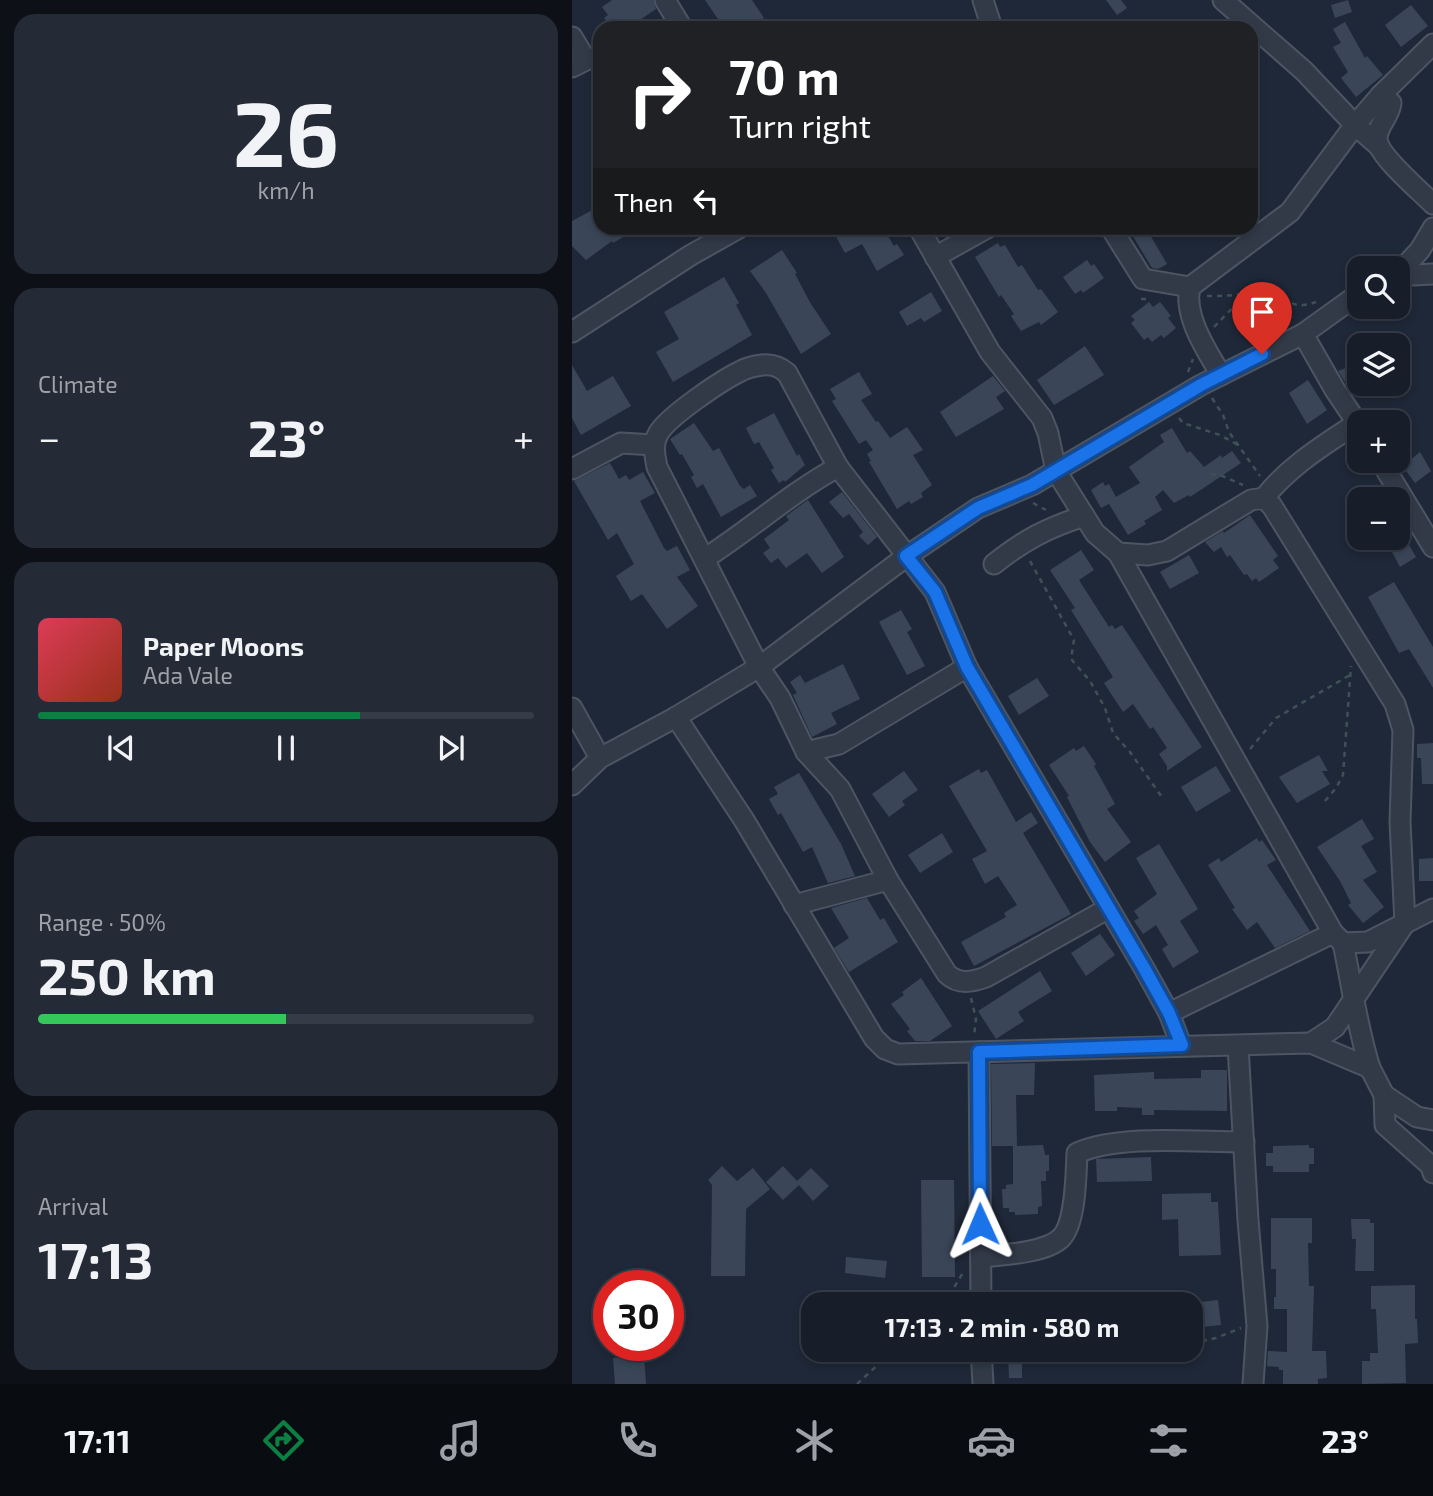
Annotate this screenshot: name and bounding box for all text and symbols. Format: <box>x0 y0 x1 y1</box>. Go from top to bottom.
text: 70 m <box>729 46 840 105</box>
icon: right <box>614 49 705 140</box>
text: 26 <box>233 76 339 185</box>
text: Turn right <box>729 106 871 144</box>
text: km/h <box>257 176 315 204</box>
icon: left <box>687 182 725 220</box>
text: Then <box>614 186 673 217</box>
map controls <box>1347 256 1410 550</box>
button: search <box>1347 256 1410 319</box>
pin <box>1232 282 1292 354</box>
icon: arrive <box>1243 293 1281 331</box>
button: layers <box>1347 333 1410 396</box>
text: Climate <box>38 370 118 398</box>
text: 23° <box>248 405 325 467</box>
button: + <box>1347 410 1410 473</box>
text: − <box>38 414 60 460</box>
text: + <box>513 414 534 460</box>
button: − <box>1347 487 1410 550</box>
text: Paper Moons <box>143 630 304 661</box>
text: Ada Vale <box>143 661 233 689</box>
icon: previous <box>102 729 140 767</box>
icon: pause <box>267 729 305 767</box>
icon: next <box>432 729 470 767</box>
text: Range · 50% <box>38 908 166 936</box>
text: 250 km <box>38 943 216 1005</box>
position arrow <box>943 1187 1017 1261</box>
text: Arrival <box>38 1192 108 1220</box>
text: 17:13 <box>38 1227 153 1289</box>
speed limit sign: 30 <box>593 1270 684 1361</box>
text: 17:13 · 2 min · 580 m <box>884 1311 1120 1342</box>
icon: directions <box>259 1416 308 1465</box>
icon: music <box>436 1416 485 1465</box>
icon: phone <box>613 1416 662 1465</box>
icon: climate <box>790 1416 839 1465</box>
icon: car <box>967 1416 1016 1465</box>
icon: filters <box>1144 1416 1193 1465</box>
text: 17:11 <box>64 1421 131 1459</box>
text: 23° <box>1321 1421 1369 1459</box>

